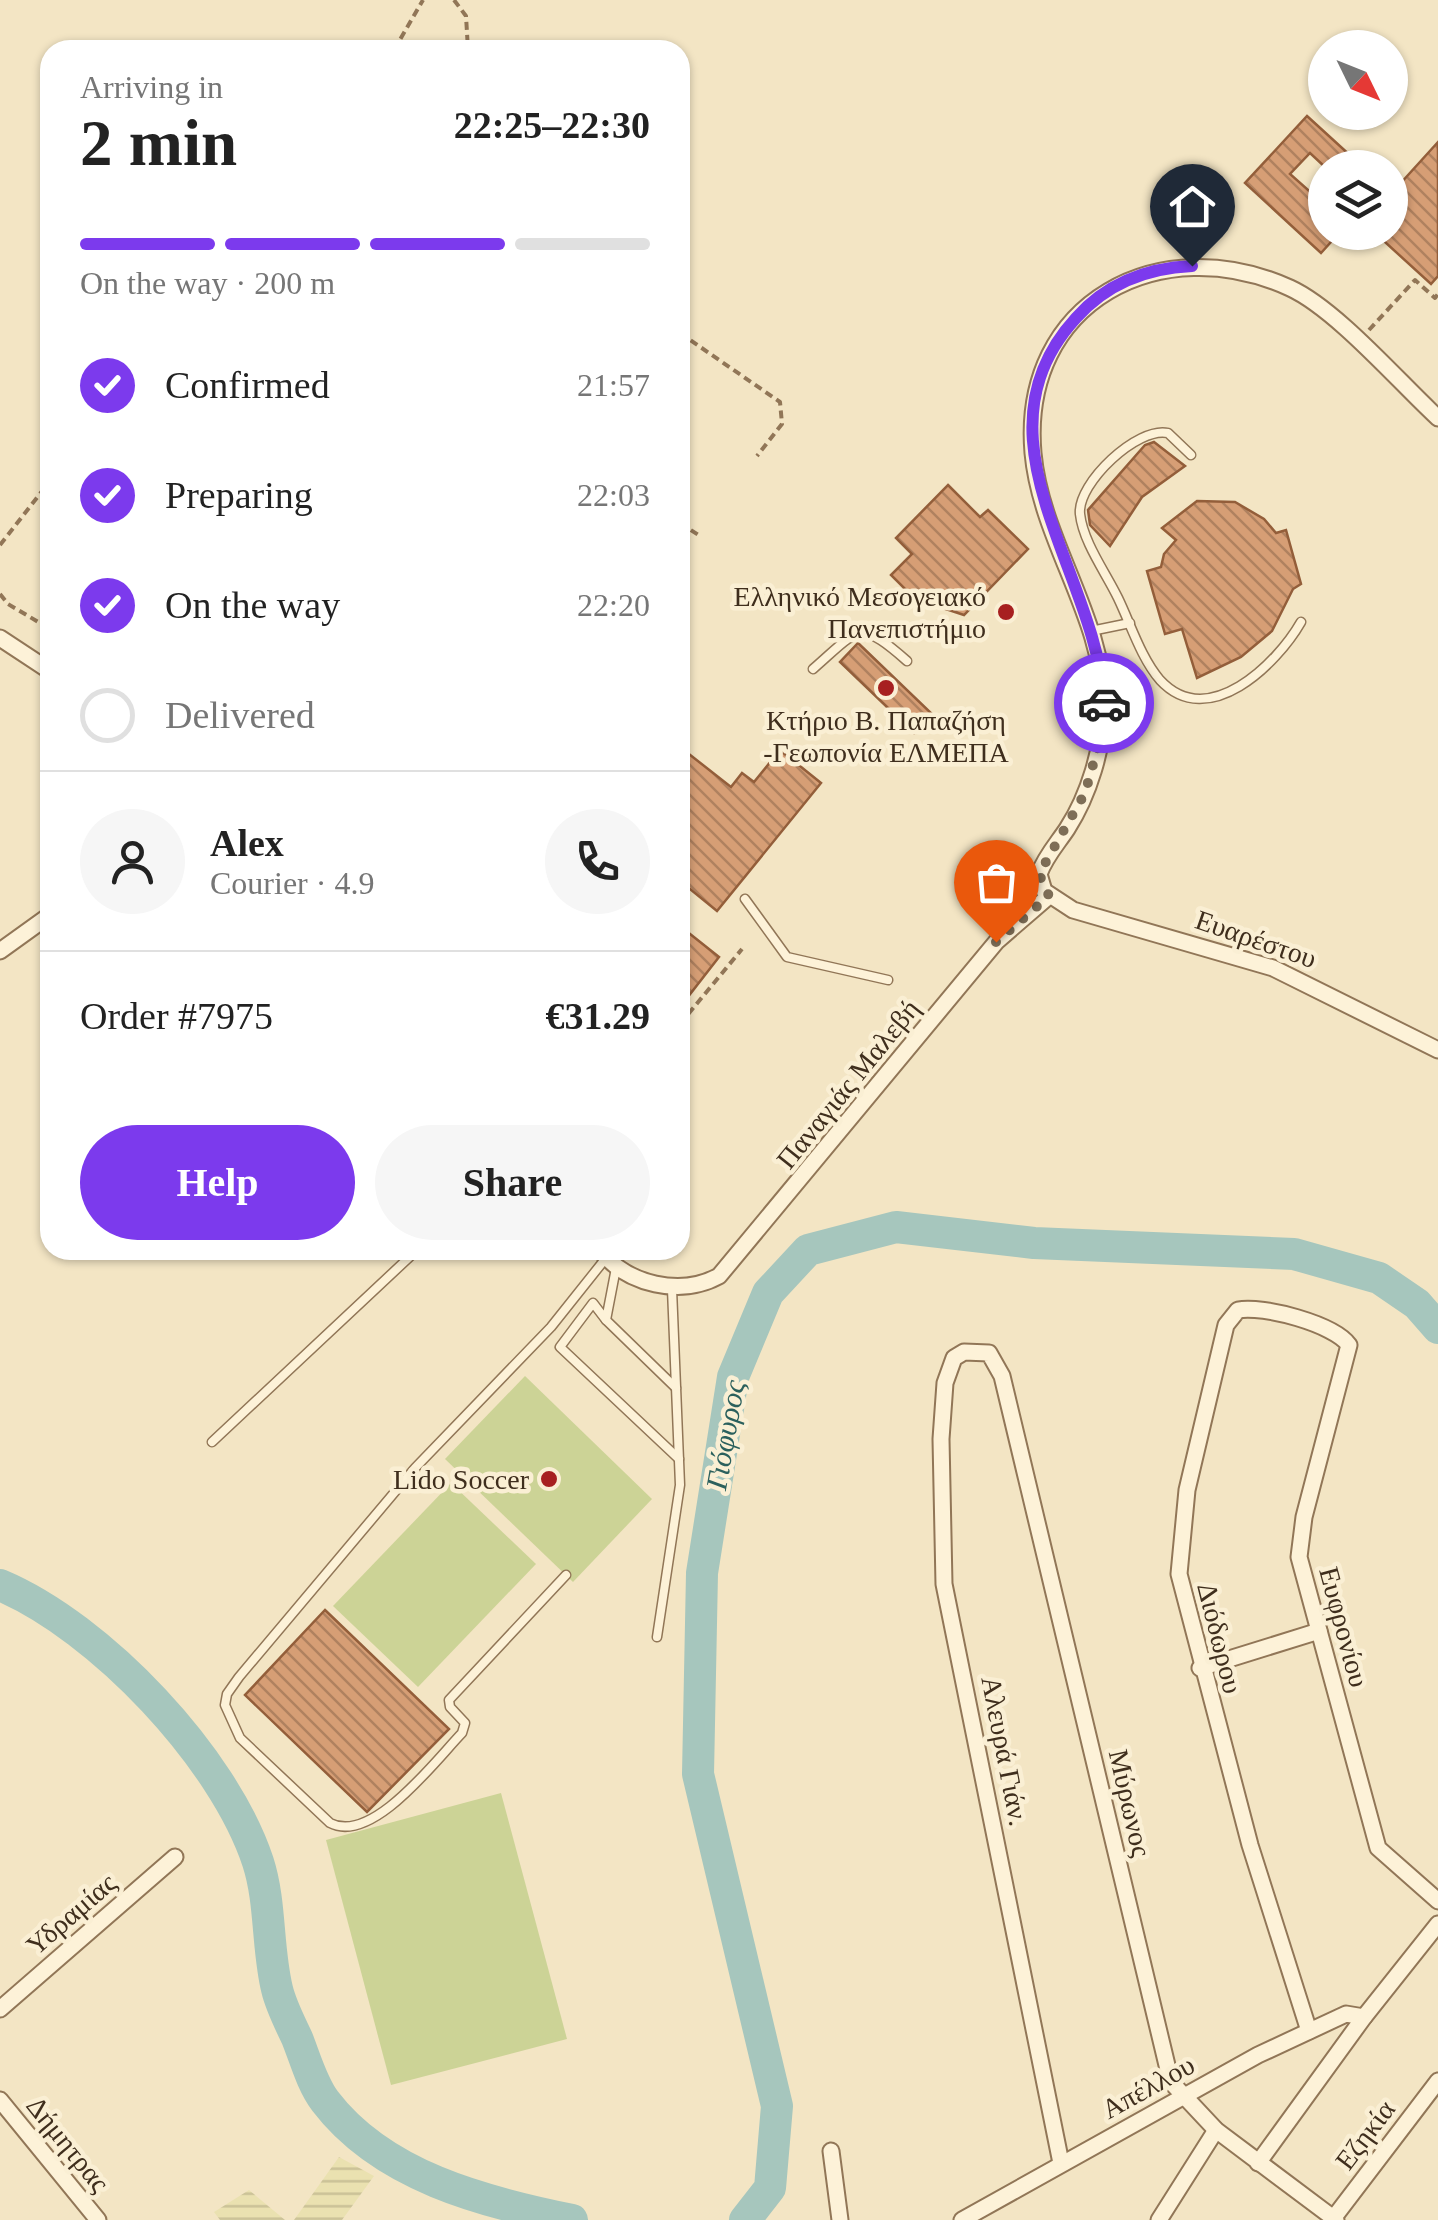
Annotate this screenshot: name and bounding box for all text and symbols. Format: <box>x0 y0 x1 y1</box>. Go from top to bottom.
north arrow <box>1308 30 1408 130</box>
map controls <box>1308 30 1408 250</box>
text: Arriving in <box>80 69 223 105</box>
text: 22:25–22:30 <box>454 104 650 146</box>
text: 2 min <box>80 107 237 179</box>
button: layers <box>1308 150 1408 250</box>
pin <box>1150 164 1235 267</box>
icon: home <box>1165 179 1220 234</box>
text: On the way · 200 m <box>80 265 335 301</box>
icon: check <box>80 358 135 413</box>
text: Confirmed <box>165 364 330 406</box>
text: 21:57 <box>577 367 650 403</box>
icon: check <box>80 468 135 523</box>
text: Preparing <box>165 474 313 516</box>
text: 22:03 <box>577 477 650 513</box>
icon: check <box>80 578 135 633</box>
place label: Ελληνικό Μεσογειακό Πανεπιστήμιο <box>734 581 986 644</box>
text: On the way <box>165 584 340 626</box>
text: 22:20 <box>577 587 650 623</box>
marker: Ελληνικό Μεσογειακό Πανεπιστήμιο <box>995 601 1017 623</box>
courier <box>1054 653 1154 753</box>
icon: car <box>1077 676 1132 731</box>
marker: Κτήριο Β. Παπαζήση -Γεωπονία ΕΛΜΕΠΑ <box>875 677 897 699</box>
text: Delivered <box>165 694 315 736</box>
place label: Κτήριο Β. Παπαζήση -Γεωπονία ΕΛΜΕΠΑ <box>763 705 1010 768</box>
button: person <box>80 809 185 914</box>
button: phone <box>545 809 650 914</box>
text: Alex <box>210 822 284 864</box>
pin <box>954 840 1039 943</box>
icon: bag <box>969 855 1024 910</box>
text: Courier · 4.9 <box>210 865 374 901</box>
street label: Ευαρέστου <box>1192 904 1320 974</box>
street label: Παναγιάς Μαλεβή <box>770 993 926 1175</box>
text: Order #7975 <box>80 995 273 1037</box>
text: €31.29 <box>546 995 650 1037</box>
button: Help <box>80 1125 355 1240</box>
button: Share <box>375 1125 650 1240</box>
water label: Γιόφυρος <box>699 1377 751 1493</box>
place label: Lido Soccer <box>393 1464 530 1495</box>
marker: Lido Soccer <box>538 1468 560 1490</box>
street label: Ευφρονίου <box>1313 1564 1375 1690</box>
street label: Διόδωρου <box>1191 1579 1249 1697</box>
street label: Αλευρά Γιάν. <box>975 1673 1035 1829</box>
street label: Μύρωνος <box>1103 1746 1157 1860</box>
street label: Υδραμίας <box>20 1867 122 1961</box>
street label: Απέλλου <box>1096 2049 1200 2125</box>
street label: Δήμητρας <box>20 2090 116 2198</box>
street label: Εζηκία <box>1329 2094 1401 2176</box>

